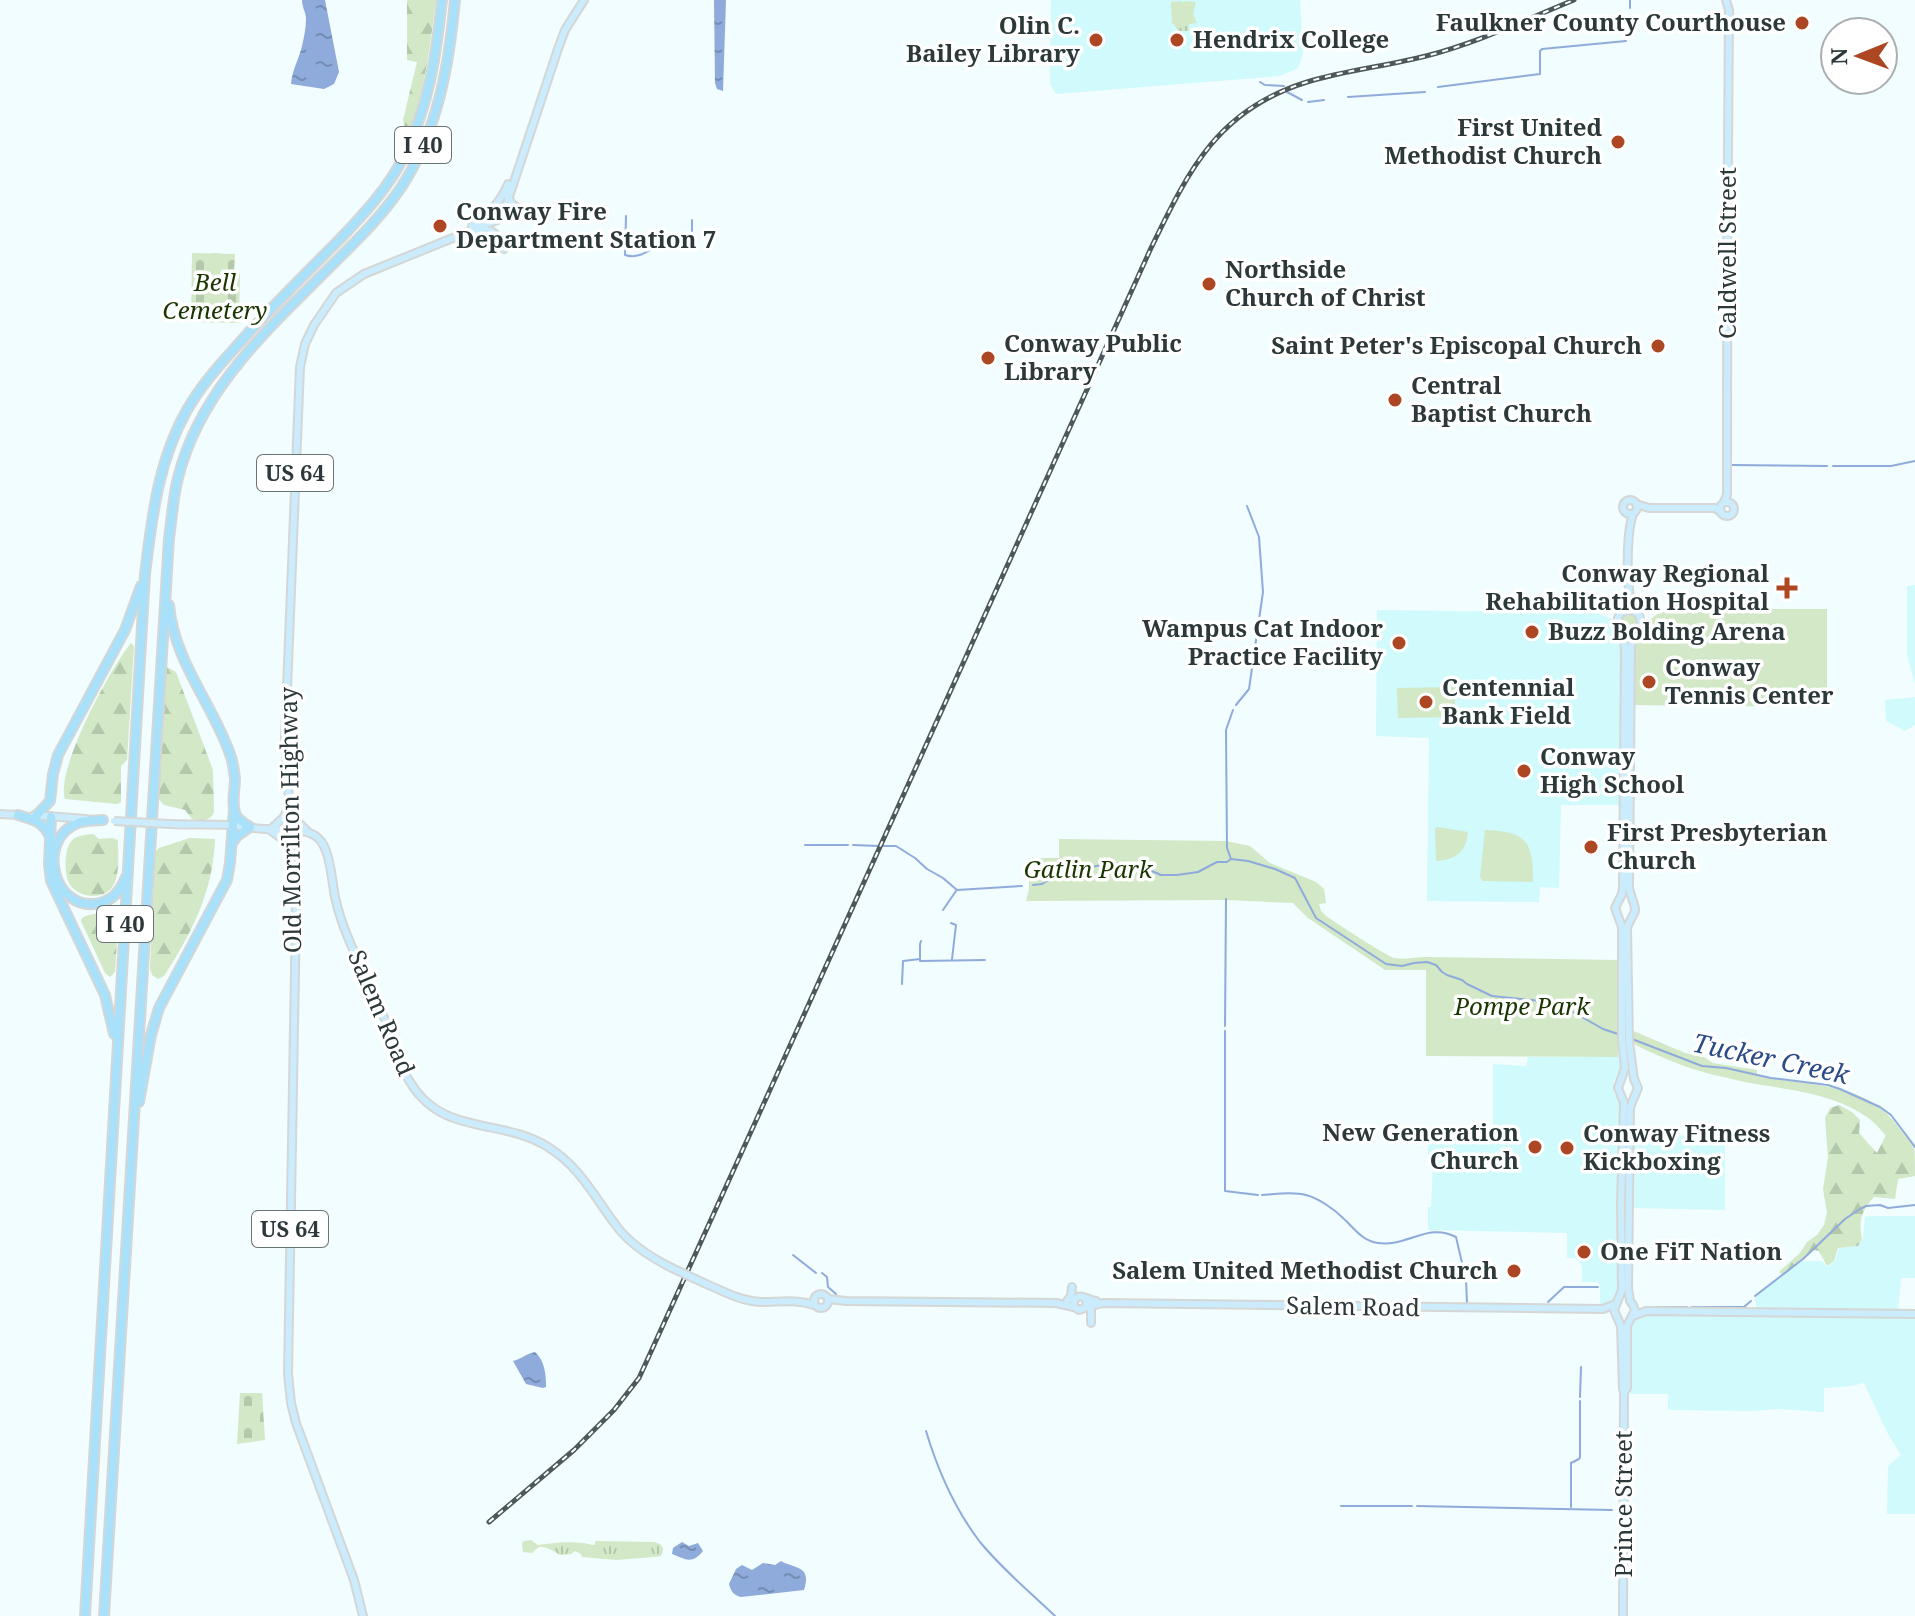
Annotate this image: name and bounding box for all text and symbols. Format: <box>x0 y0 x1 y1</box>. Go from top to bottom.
place label: Faulkner County Courthouse <box>1436 5 1786 38</box>
place label: Olin C. Bailey Library <box>906 8 1080 69</box>
marker: Faulkner County Courthouse <box>1793 14 1811 32</box>
north arrow <box>1819 16 1899 96</box>
place label: Hendrix College <box>1193 22 1389 55</box>
marker: Olin C. Bailey Library <box>1087 31 1105 49</box>
marker: Hendrix College <box>1168 31 1186 49</box>
text: N <box>1823 47 1853 65</box>
place label: First United Methodist Church <box>1384 110 1602 171</box>
road number: I 40 <box>395 127 451 163</box>
marker: First United Methodist Church <box>1609 133 1627 151</box>
street label: Caldwell Street <box>1710 167 1743 339</box>
place label: Conway Fire Department Station 7 <box>456 194 716 255</box>
marker: Conway Fire Department Station 7 <box>431 217 449 235</box>
place label: Northside Church of Christ <box>1225 252 1426 313</box>
park label: Bell Cemetery <box>163 265 267 326</box>
marker: Northside Church of Christ <box>1200 275 1218 293</box>
place label: Conway Public Library <box>1004 326 1182 387</box>
place label: Saint Peter's Episcopal Church <box>1271 328 1642 361</box>
marker: Saint Peter's Episcopal Church <box>1649 337 1667 355</box>
marker: Conway Public Library <box>979 349 997 367</box>
place label: Central Baptist Church <box>1411 368 1592 429</box>
marker: Central Baptist Church <box>1386 391 1404 409</box>
road number: US 64 <box>257 455 333 491</box>
place label: Conway Regional Rehabilitation Hospital <box>1485 556 1770 617</box>
marker: Conway Regional Rehabilitation Hospital <box>1776 577 1798 599</box>
place label: Wampus Cat Indoor Practice Facility <box>1142 611 1383 672</box>
place label: Buzz Bolding Arena <box>1548 614 1786 647</box>
marker: Buzz Bolding Arena <box>1523 623 1541 641</box>
marker: Wampus Cat Indoor Practice Facility <box>1390 634 1408 652</box>
place label: Conway Tennis Center <box>1665 650 1834 711</box>
place label: Centennial Bank Field <box>1442 670 1575 731</box>
marker: Conway Tennis Center <box>1640 673 1658 691</box>
street label: Old Morrilton Highway <box>271 686 308 954</box>
marker: Centennial Bank Field <box>1417 693 1435 711</box>
place label: Conway High School <box>1540 739 1685 800</box>
marker: Conway High School <box>1515 762 1533 780</box>
place label: First Presbyterian Church <box>1607 815 1827 876</box>
marker: First Presbyterian Church <box>1582 838 1600 856</box>
park label: Gatlin Park <box>1024 852 1154 885</box>
road number: I 40 <box>97 906 153 942</box>
street label: Salem Road <box>341 944 424 1081</box>
park label: Pompe Park <box>1453 989 1591 1022</box>
water label: Tucker Creek <box>1690 1024 1854 1092</box>
place label: New Generation Church <box>1322 1115 1519 1176</box>
place label: Conway Fitness Kickboxing <box>1583 1116 1770 1177</box>
marker: New Generation Church <box>1526 1138 1544 1156</box>
marker: Conway Fitness Kickboxing <box>1558 1139 1576 1157</box>
road number: US 64 <box>252 1211 328 1247</box>
place label: One FiT Nation <box>1600 1234 1782 1267</box>
marker: One FiT Nation <box>1575 1243 1593 1261</box>
place label: Salem United Methodist Church <box>1112 1253 1498 1286</box>
marker: Salem United Methodist Church <box>1505 1262 1523 1280</box>
street label: Salem Road <box>1286 1288 1420 1323</box>
street label: Prince Street <box>1606 1431 1639 1577</box>

